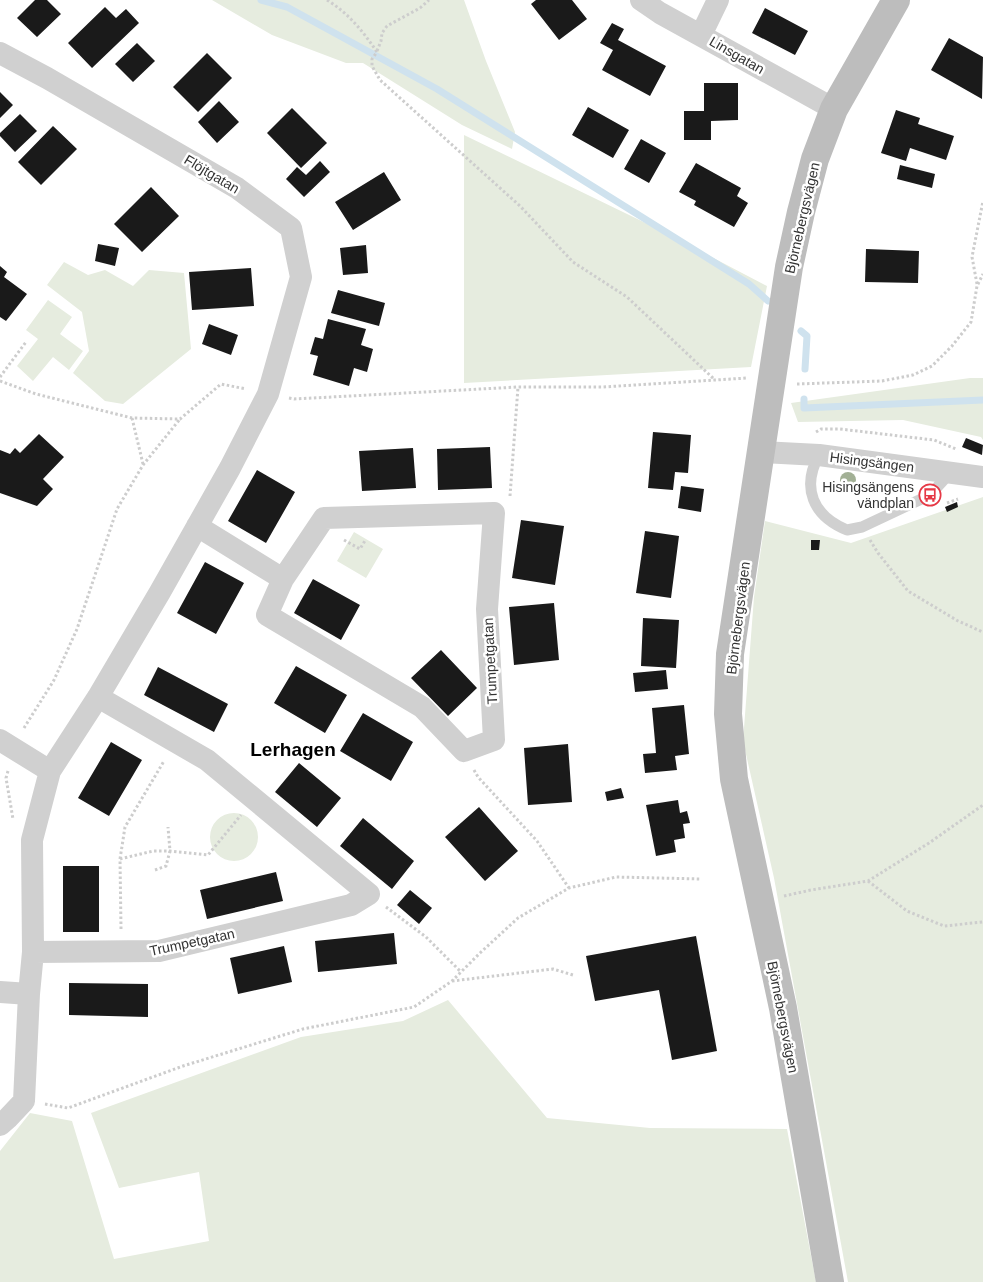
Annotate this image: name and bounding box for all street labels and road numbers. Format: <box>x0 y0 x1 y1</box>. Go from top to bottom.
street label: Linsgatan <box>707 33 767 77</box>
street label: Flöjtgatan <box>182 151 242 197</box>
street label: Björnebergsvägen <box>781 161 823 275</box>
street label: Hisingsängen <box>829 449 915 475</box>
street label: Björnebergsvägen <box>723 561 753 675</box>
street label: Trumpetgatan <box>480 617 500 705</box>
street label: Trumpetgatan <box>148 925 236 959</box>
street label: Björnebergsvägen <box>764 960 802 1074</box>

